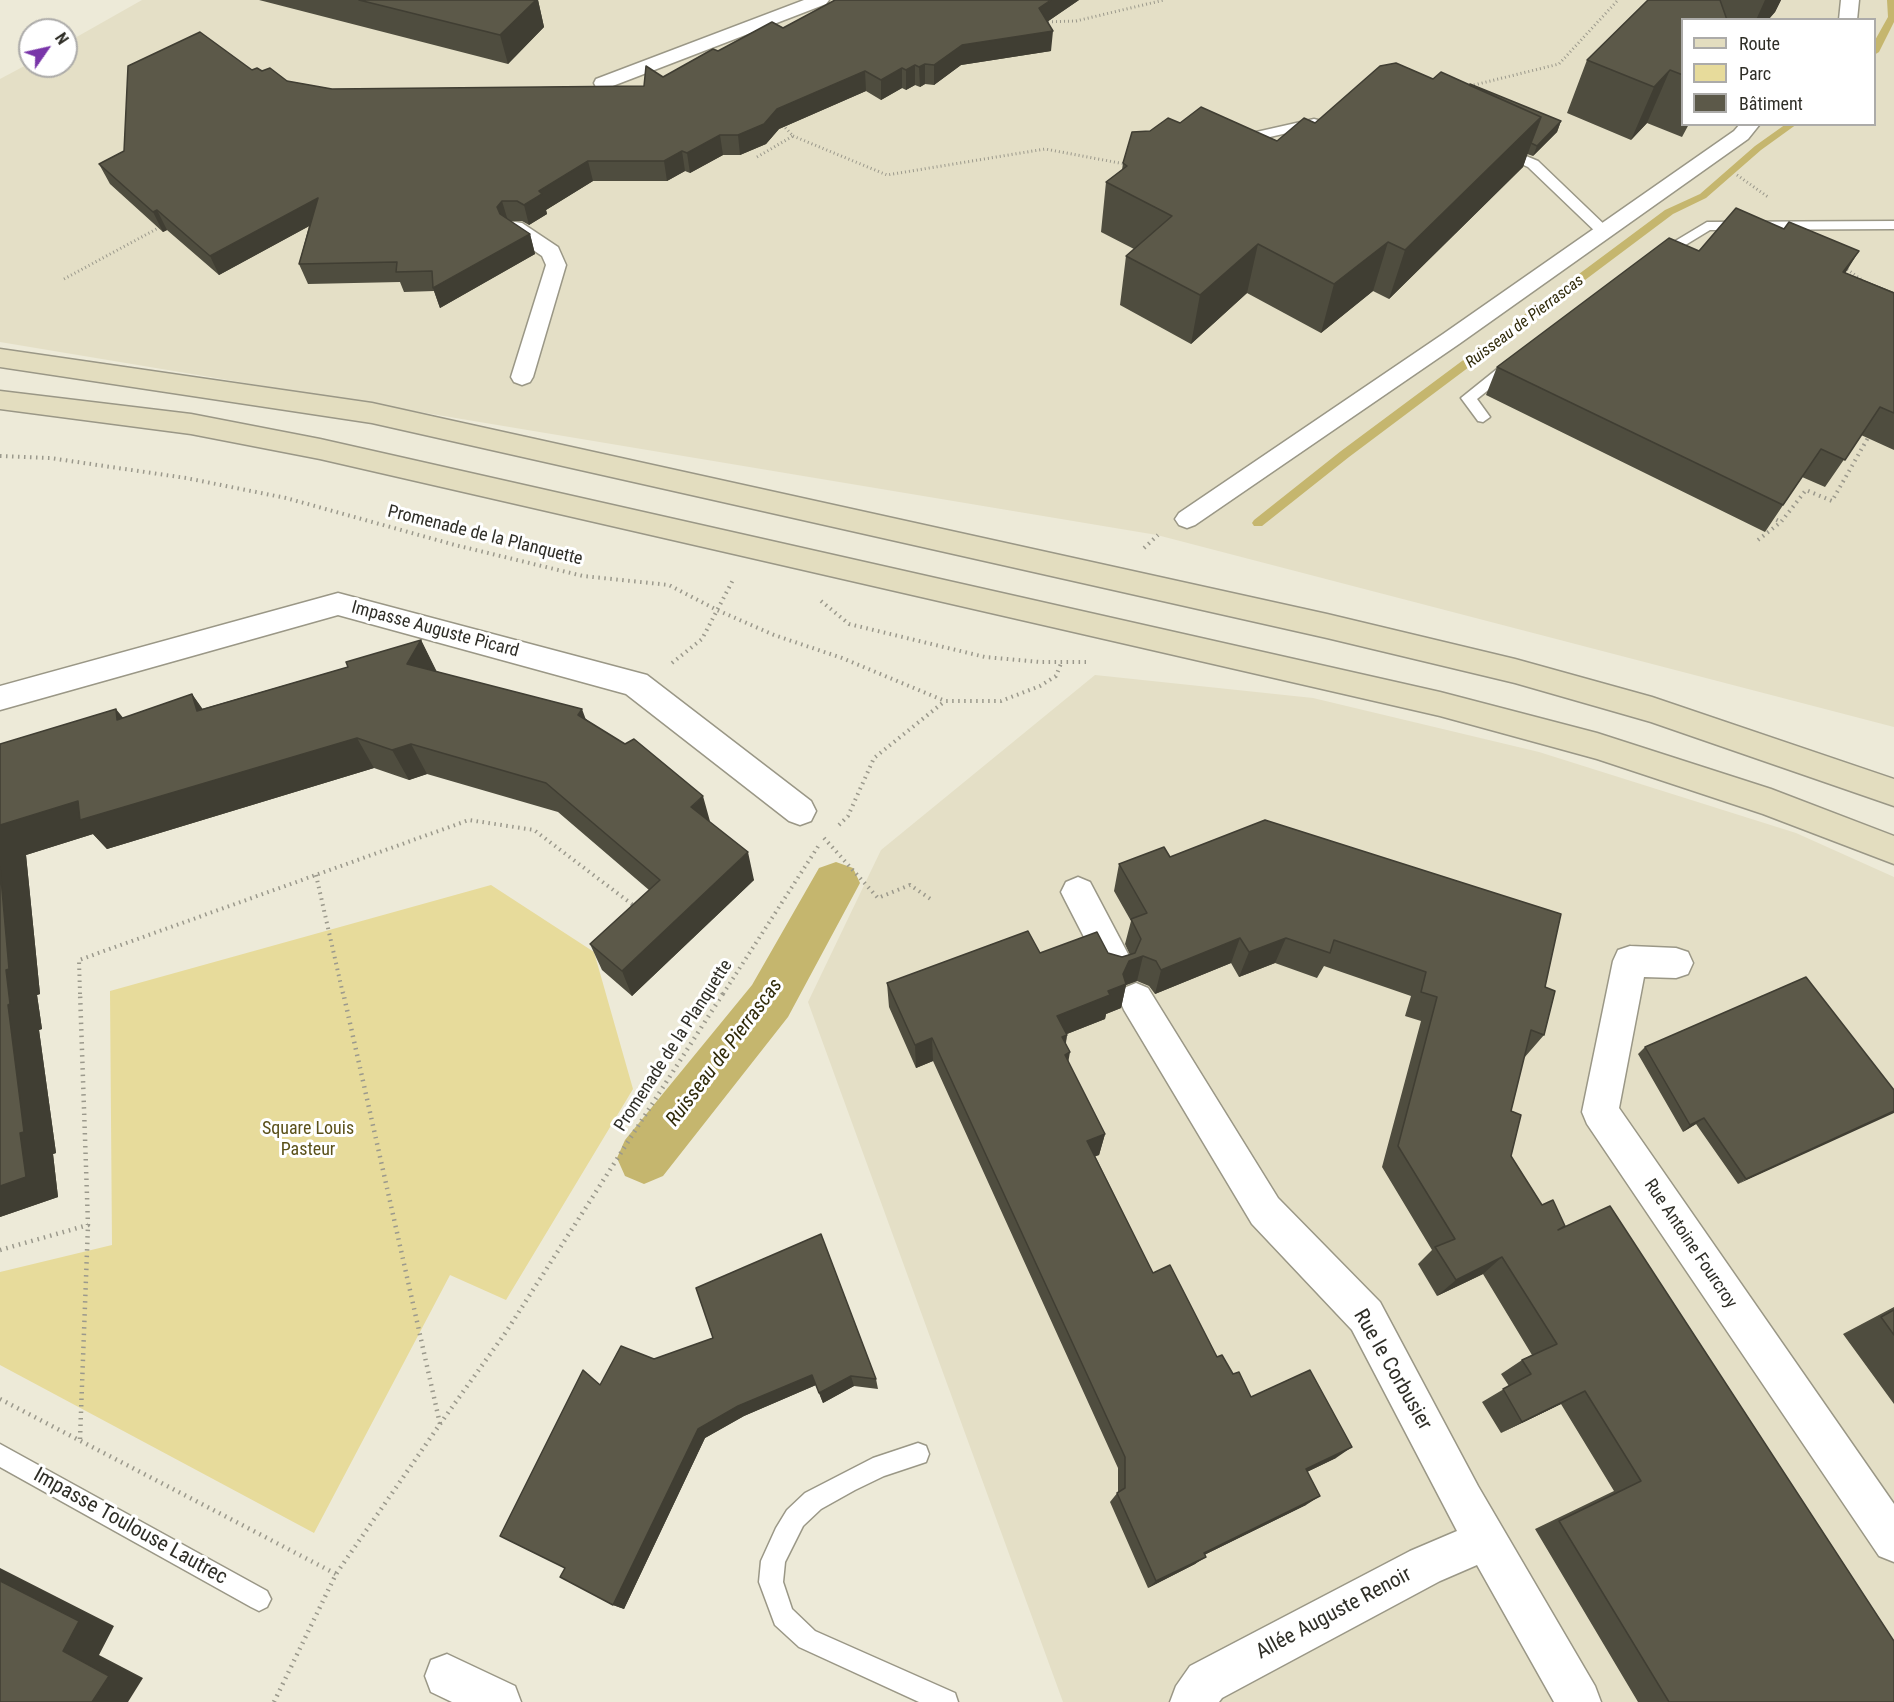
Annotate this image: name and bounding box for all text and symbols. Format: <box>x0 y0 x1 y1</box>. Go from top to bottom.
north arrow <box>18 18 78 78</box>
legend <box>1681 18 1876 126</box>
text: N <box>51 29 72 48</box>
text: Route <box>1739 33 1780 54</box>
text: Parc <box>1739 63 1771 84</box>
text: Bâtiment <box>1739 93 1803 114</box>
water label: Ruisseau de Pierrascas <box>1462 271 1588 373</box>
street label: Promenade de la Planquette <box>385 501 585 571</box>
street label: Impasse Auguste Picard <box>349 597 521 663</box>
street label: Promenade de la Planquette <box>610 956 738 1136</box>
water label: Ruisseau de Pierrascas <box>662 975 788 1131</box>
park label: Square Louis Pasteur <box>262 1118 354 1160</box>
street label: Rue Antoine Fourcroy <box>1639 1175 1741 1313</box>
street label: Rue le Corbusier <box>1347 1305 1437 1435</box>
street label: Impasse Toulouse Lautrec <box>29 1463 231 1591</box>
street label: Allée Auguste Renoir <box>1252 1562 1416 1666</box>

